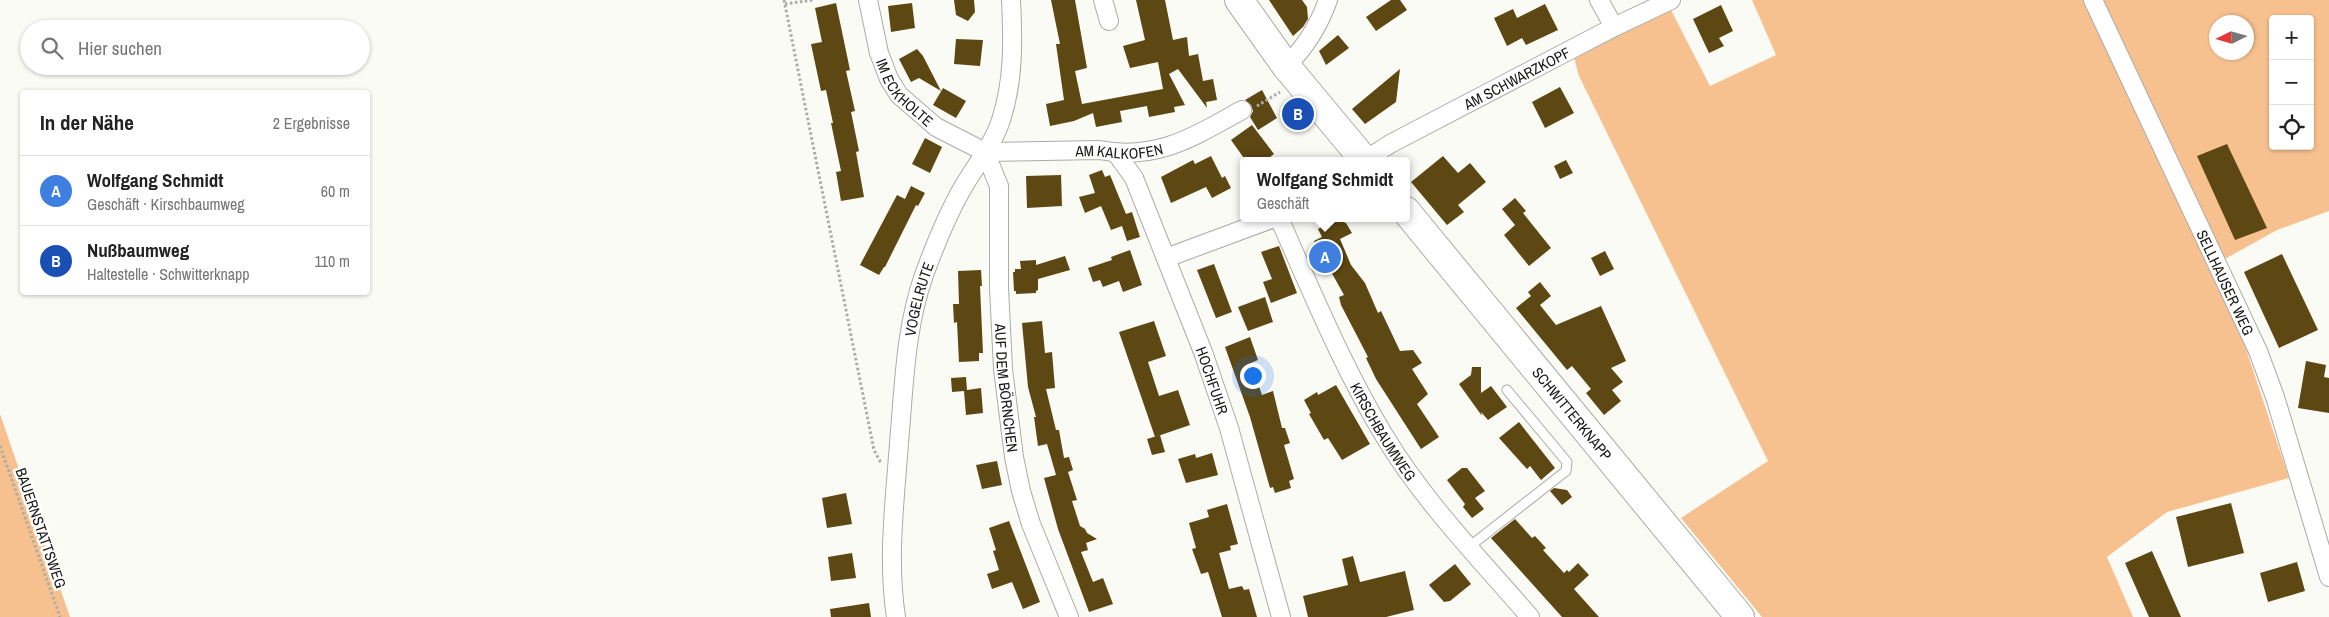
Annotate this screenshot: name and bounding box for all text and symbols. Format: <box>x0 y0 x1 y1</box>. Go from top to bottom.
north arrow <box>2209 15 2254 60</box>
map controls <box>2269 15 2314 150</box>
button: + <box>2269 15 2314 60</box>
search box <box>20 20 370 75</box>
icon: search <box>38 34 66 62</box>
text: Hier suchen <box>78 35 162 61</box>
street label: AM SCHWARZKOPF <box>1459 41 1574 115</box>
street label: IM ECKHOLTE <box>872 55 938 131</box>
button: − <box>2269 60 2314 105</box>
pin: B <box>1282 95 1314 133</box>
button: locate <box>2269 105 2314 150</box>
text: In der Nähe <box>40 108 134 137</box>
text: 2 Ergebnisse <box>273 112 350 134</box>
street label: AM KALKOFEN <box>1074 138 1165 163</box>
popup <box>1240 157 1410 222</box>
text: Wolfgang Schmidt <box>1257 166 1393 192</box>
text: Wolfgang Schmidt <box>87 167 224 193</box>
text: A <box>51 180 61 202</box>
text: 60 m <box>321 180 350 202</box>
text: Geschäft <box>1257 192 1309 214</box>
text: Geschäft · Kirschbaumweg <box>87 193 245 215</box>
street label: SELLHAUSER WEG <box>2192 226 2260 339</box>
text: Nußbaumweg <box>87 237 189 263</box>
pin: A <box>1309 238 1341 276</box>
text: B <box>51 250 61 272</box>
text: 110 m <box>314 250 350 272</box>
street label: VOGELRUTE <box>899 259 938 338</box>
text: Haltestelle · Schwitterknapp <box>87 263 250 285</box>
street label: AUF DEM BÖRNCHEN <box>990 322 1024 453</box>
street label: HOCHFUHR <box>1191 343 1234 417</box>
street label: SCHWITTERKNAPP <box>1528 362 1617 464</box>
your location <box>1240 363 1266 389</box>
street label: KIRSCHBAUMWEG <box>1346 379 1422 485</box>
street label: BAUERNSTATTSWEG <box>11 465 71 591</box>

